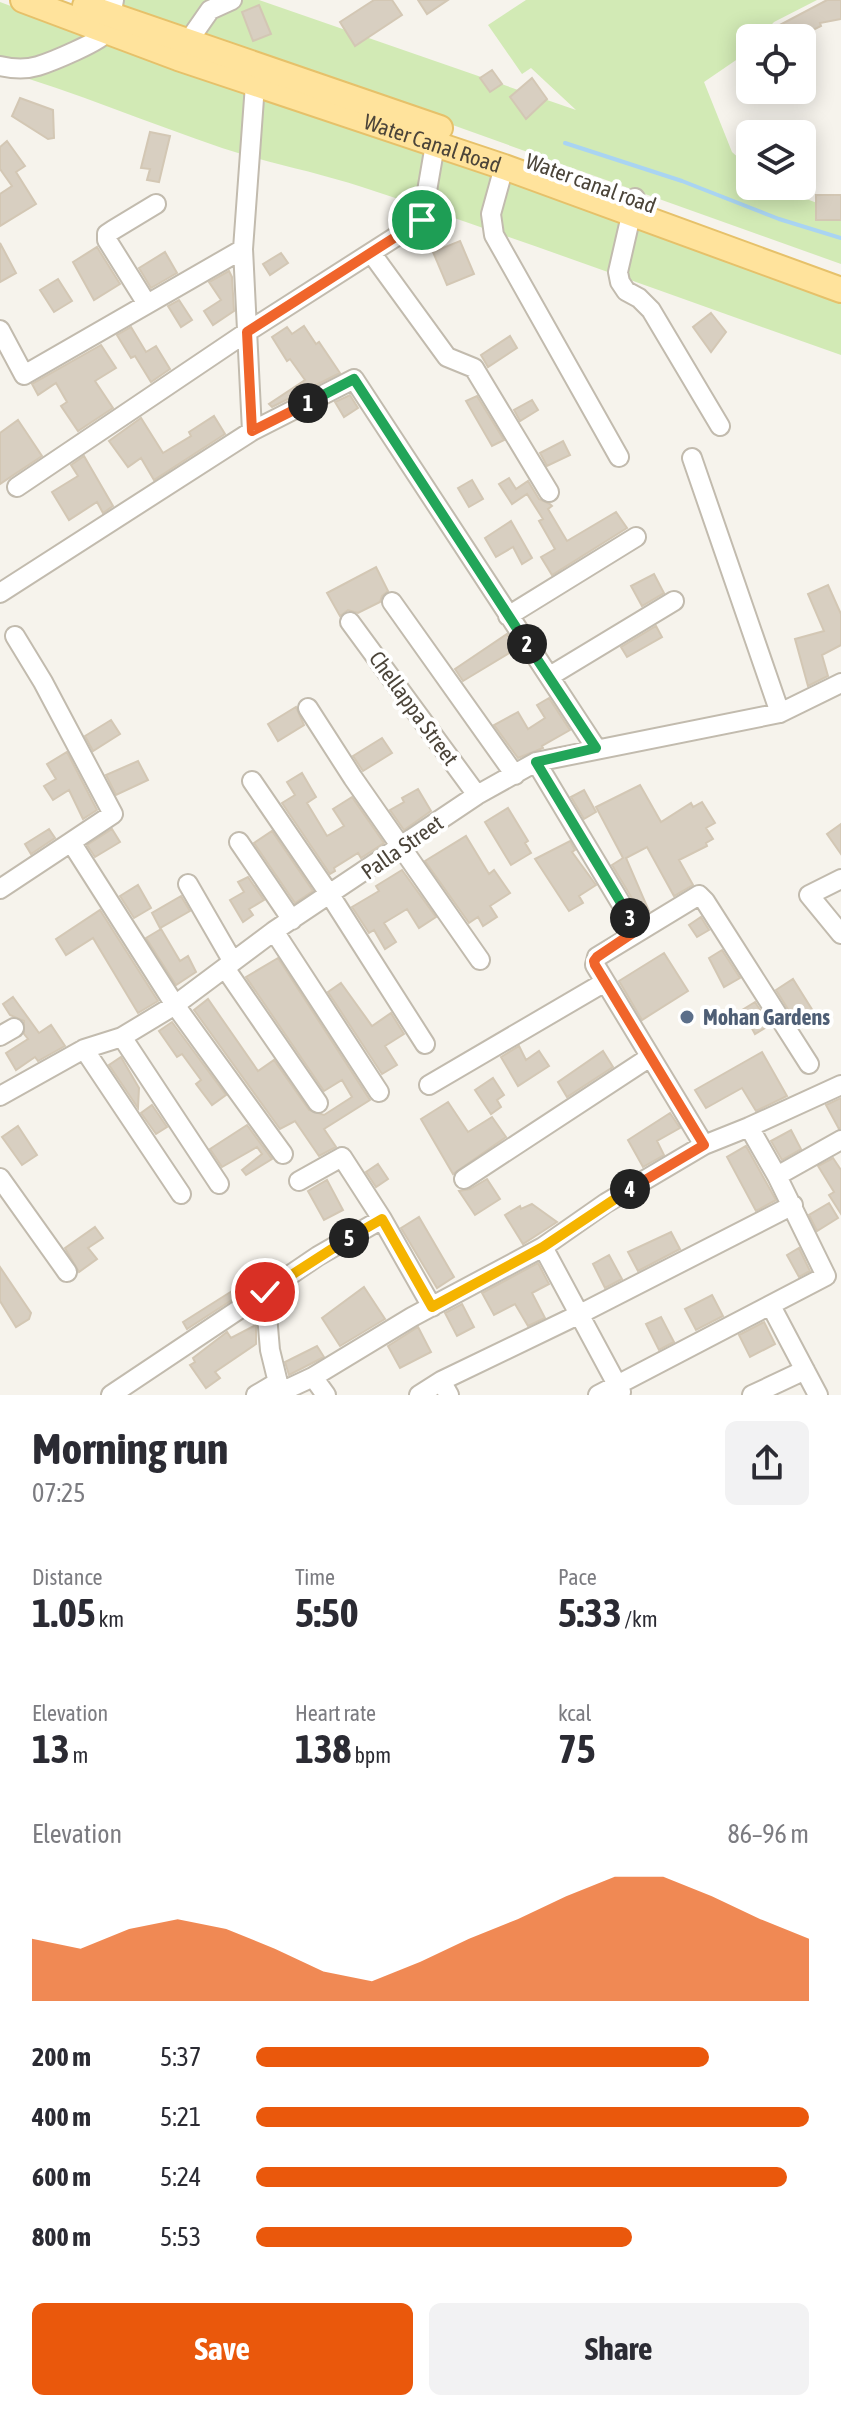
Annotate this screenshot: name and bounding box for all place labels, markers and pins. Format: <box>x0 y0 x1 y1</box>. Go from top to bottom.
pin <box>388 186 456 254</box>
pin: 1 <box>288 383 328 423</box>
pin: 2 <box>507 624 547 664</box>
pin: 3 <box>610 898 650 938</box>
place label: Mohan Gardens <box>703 1004 830 1030</box>
marker: Mohan Gardens <box>678 1008 696 1026</box>
pin: 4 <box>610 1169 650 1209</box>
pin: 5 <box>329 1218 369 1258</box>
pin <box>231 1258 299 1326</box>

